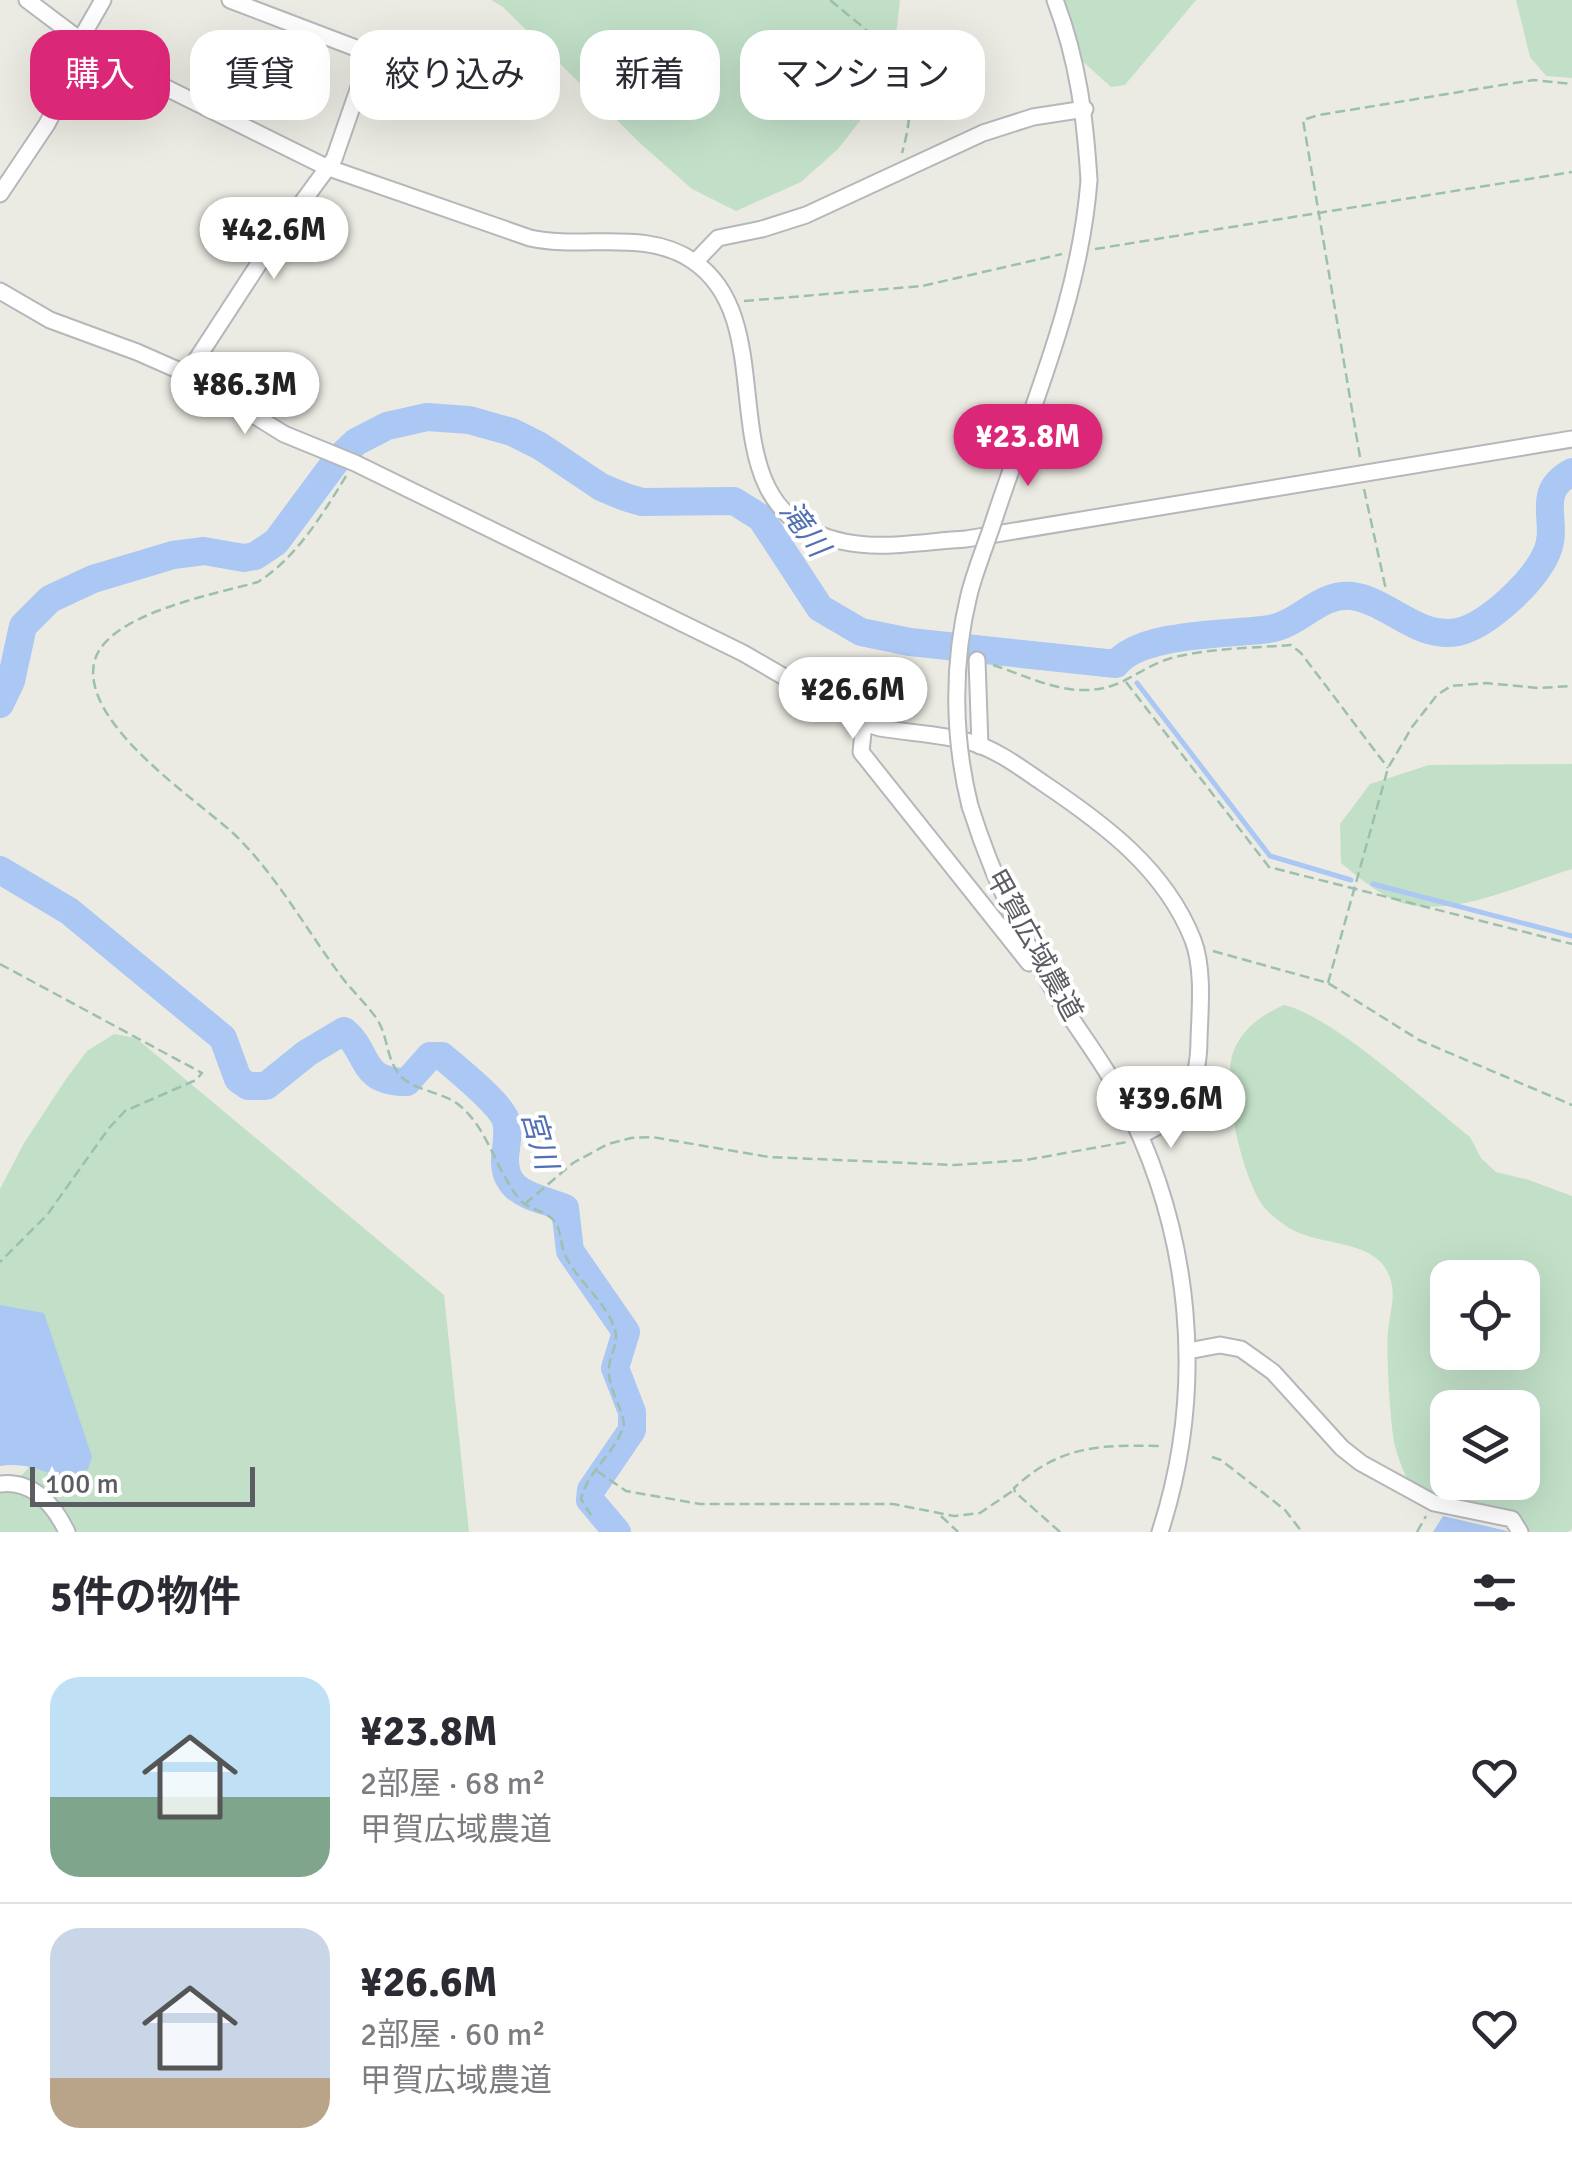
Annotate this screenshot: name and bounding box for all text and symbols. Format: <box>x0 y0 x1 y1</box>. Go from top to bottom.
chip: 購入 <box>30 30 170 120</box>
chip: 賃貸 <box>190 30 330 120</box>
chip: 絞り込み <box>350 30 560 120</box>
chip: 新着 <box>580 30 720 120</box>
chip: マンション <box>740 30 985 120</box>
pin: ¥42.6M <box>193 197 355 282</box>
text: ¥42.6M <box>222 210 326 249</box>
pin: ¥86.3M <box>164 352 326 437</box>
text: ¥86.3M <box>193 365 297 404</box>
pin: ¥23.8M <box>947 404 1109 489</box>
text: ¥23.8M <box>976 417 1080 456</box>
water label: 滝川 <box>771 494 838 567</box>
pin: ¥26.6M <box>772 657 934 742</box>
text: ¥26.6M <box>801 670 905 709</box>
street label: 甲賀広域農道 <box>978 863 1090 1027</box>
pin: ¥39.6M <box>1090 1066 1252 1151</box>
text: ¥39.6M <box>1119 1079 1223 1118</box>
water label: 宮川 <box>513 1106 566 1177</box>
map controls <box>1430 1260 1540 1500</box>
button: locate <box>1430 1260 1540 1370</box>
button: layers <box>1430 1390 1540 1500</box>
scale bar <box>30 1462 255 1506</box>
text: 100 m <box>45 1467 119 1501</box>
icon: filters <box>1467 1565 1522 1620</box>
text: 5件の物件 <box>50 1572 241 1623</box>
text: ¥23.8M <box>360 1706 498 1757</box>
icon: home <box>130 1717 250 1837</box>
icon: heart <box>1467 1750 1522 1805</box>
text: 2部屋 · 68 m² <box>360 1764 546 1803</box>
text: 甲賀広域農道 <box>360 1810 552 1849</box>
text: ¥26.6M <box>360 1957 498 2008</box>
icon: home <box>130 1968 250 2088</box>
icon: heart <box>1467 2001 1522 2056</box>
text: 2部屋 · 60 m² <box>360 2015 546 2054</box>
text: 甲賀広域農道 <box>360 2061 552 2100</box>

